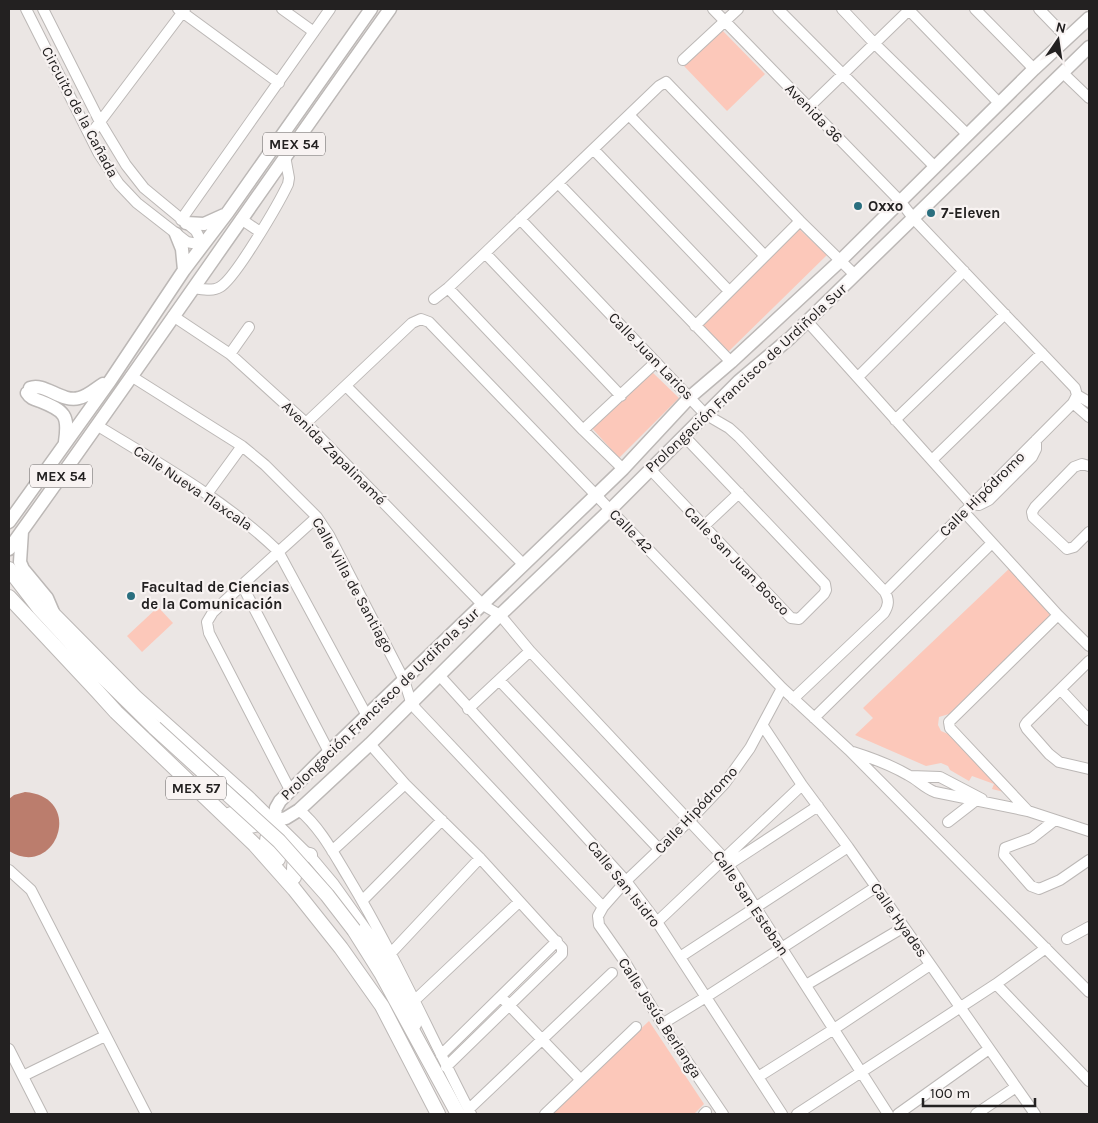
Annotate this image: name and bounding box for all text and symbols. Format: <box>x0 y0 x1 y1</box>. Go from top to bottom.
north arrow <box>1033 15 1083 65</box>
text: N <box>1054 18 1068 37</box>
street label: Circuito de la Cañada <box>38 43 122 181</box>
street label: Avenida 36 <box>781 80 847 146</box>
road number: MEX 54 <box>263 132 325 156</box>
place label: Oxxo <box>868 197 903 215</box>
marker: Oxxo <box>852 200 864 212</box>
place label: 7-Eleven <box>941 204 1000 222</box>
marker: 7-Eleven <box>925 207 937 219</box>
street label: Prolongación Francisco de Urdiñola Sur <box>642 279 851 476</box>
street label: Calle Juan Larios <box>605 309 697 403</box>
street label: Avenida Zapalinamé <box>278 397 390 509</box>
street label: Calle Nueva Tlaxcala <box>130 442 256 534</box>
street label: Calle Hipódromo <box>936 448 1028 540</box>
road number: MEX 54 <box>30 464 92 488</box>
street label: Calle San Juan Bosco <box>680 503 794 619</box>
street label: Calle 42 <box>606 505 656 557</box>
street label: Calle Villa de Santiago <box>308 514 398 656</box>
place label: Facultad de Ciencias de la Comunicación <box>141 578 290 613</box>
marker: Facultad de Ciencias de la Comunicación <box>125 590 137 602</box>
street label: Prolongación Francisco de Urdiñola Sur <box>277 604 483 804</box>
street label: Calle Hipódromo <box>651 762 741 858</box>
road number: MEX 57 <box>166 776 226 800</box>
street label: Calle San Isidro <box>584 837 664 931</box>
street label: Calle San Esteban <box>709 847 793 959</box>
street label: Calle Hyades <box>867 879 931 961</box>
street label: Calle Jesús Berlanga <box>614 954 706 1082</box>
scale bar <box>923 1076 1036 1108</box>
text: 100 m <box>930 1084 970 1102</box>

